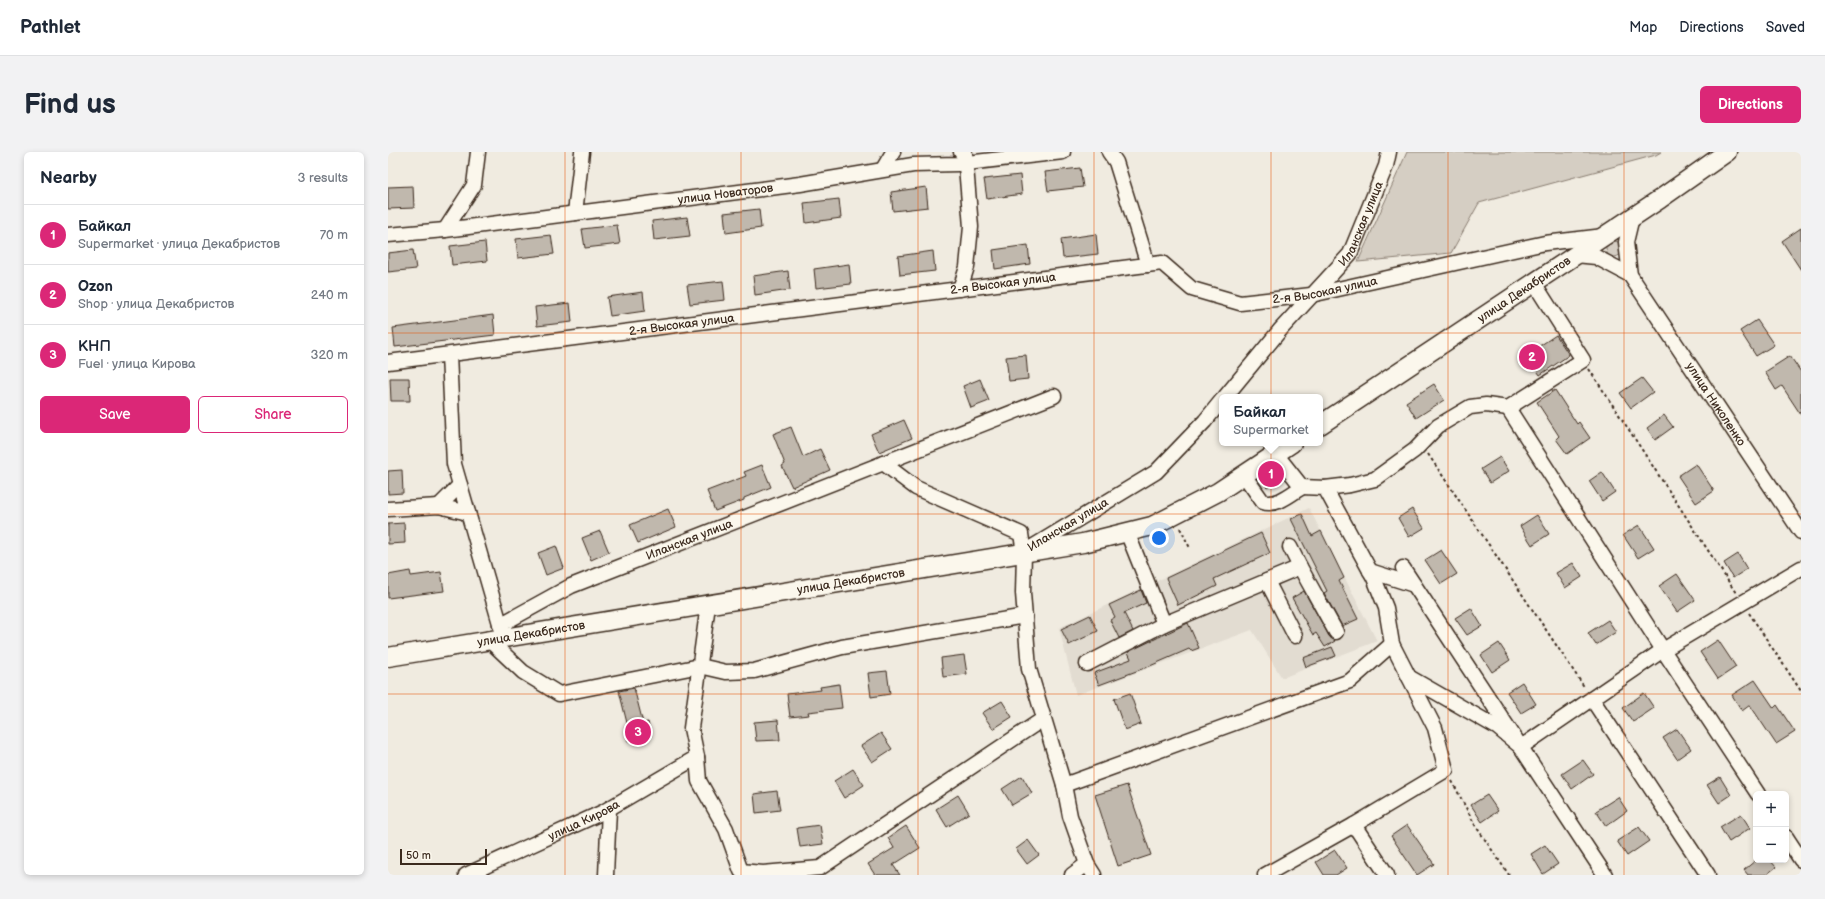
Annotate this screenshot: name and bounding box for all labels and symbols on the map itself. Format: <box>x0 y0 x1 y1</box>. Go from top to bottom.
street label: Иланская улица <box>1335 179 1386 269</box>
street label: улица Новаторов <box>677 180 775 207</box>
street label: улица Декабристов <box>1475 253 1574 326</box>
street label: 2-я Высокая улица <box>949 269 1057 298</box>
street label: 2-я Высокая улица <box>1272 273 1379 307</box>
street label: 2-я Высокая улица <box>628 310 735 339</box>
pin: 2 <box>1519 342 1545 372</box>
street label: улица Николенко <box>1683 359 1749 449</box>
pin: 1 <box>1258 459 1284 489</box>
street label: Иланская улица <box>1025 495 1111 555</box>
street label: Иланская улица <box>644 516 735 563</box>
your location <box>1149 528 1169 548</box>
street label: улица Декабристов <box>796 565 906 597</box>
street label: улица Декабристов <box>476 617 587 650</box>
pin: 3 <box>625 717 651 747</box>
street label: улица Кирова <box>546 796 622 844</box>
scale bar <box>400 847 487 866</box>

